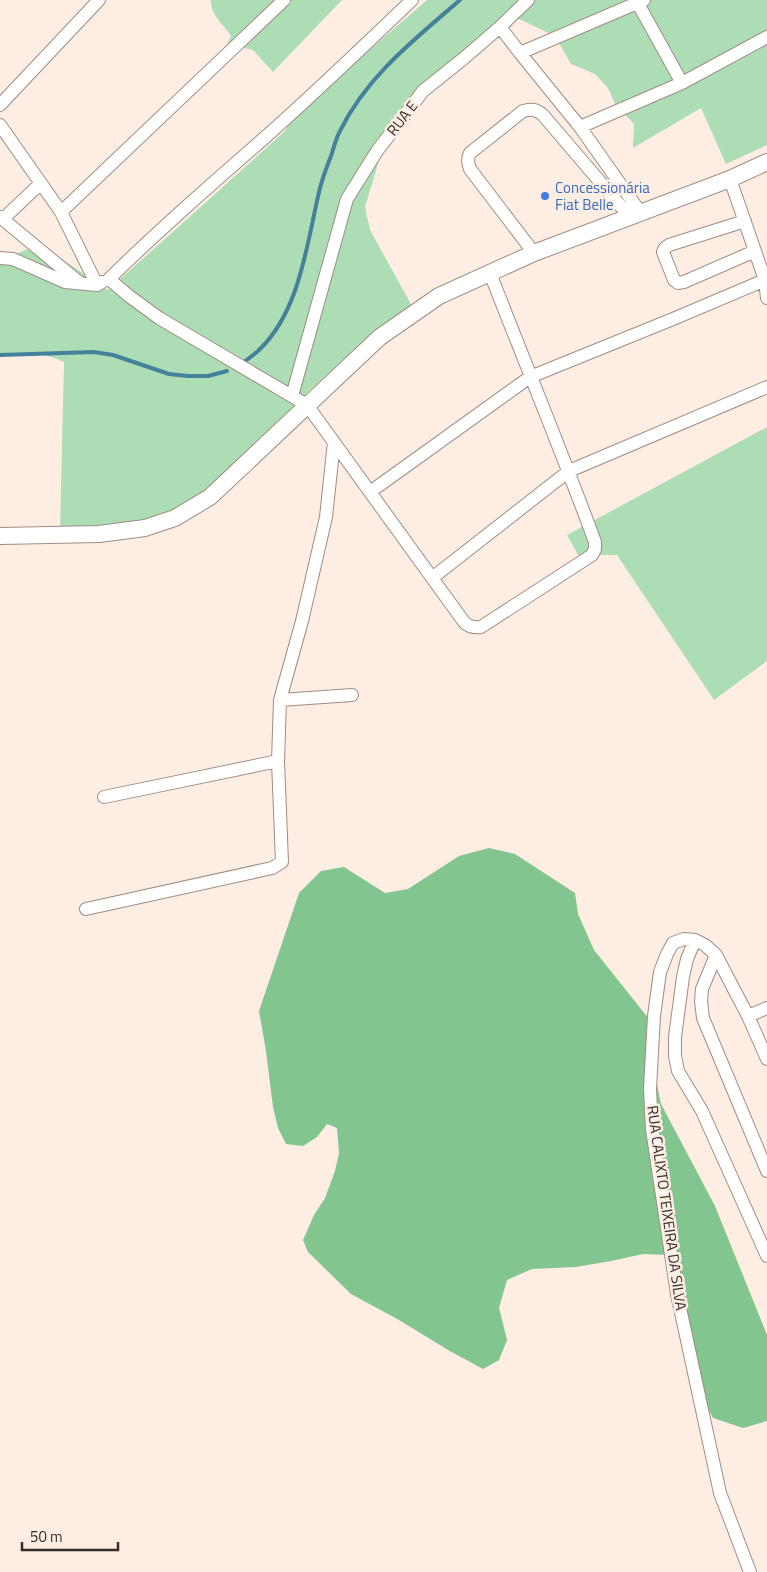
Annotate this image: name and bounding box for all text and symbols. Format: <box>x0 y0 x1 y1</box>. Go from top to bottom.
street label: RUA E <box>381 95 423 141</box>
place label: Concessionária Fiat Belle <box>555 176 650 216</box>
marker: Concessionária Fiat Belle <box>539 190 551 202</box>
street label: RUA CALIXTO TEIXEIRA DA SILVA <box>641 1104 693 1312</box>
scale bar <box>22 1520 119 1552</box>
text: 50 m <box>30 1525 63 1548</box>

